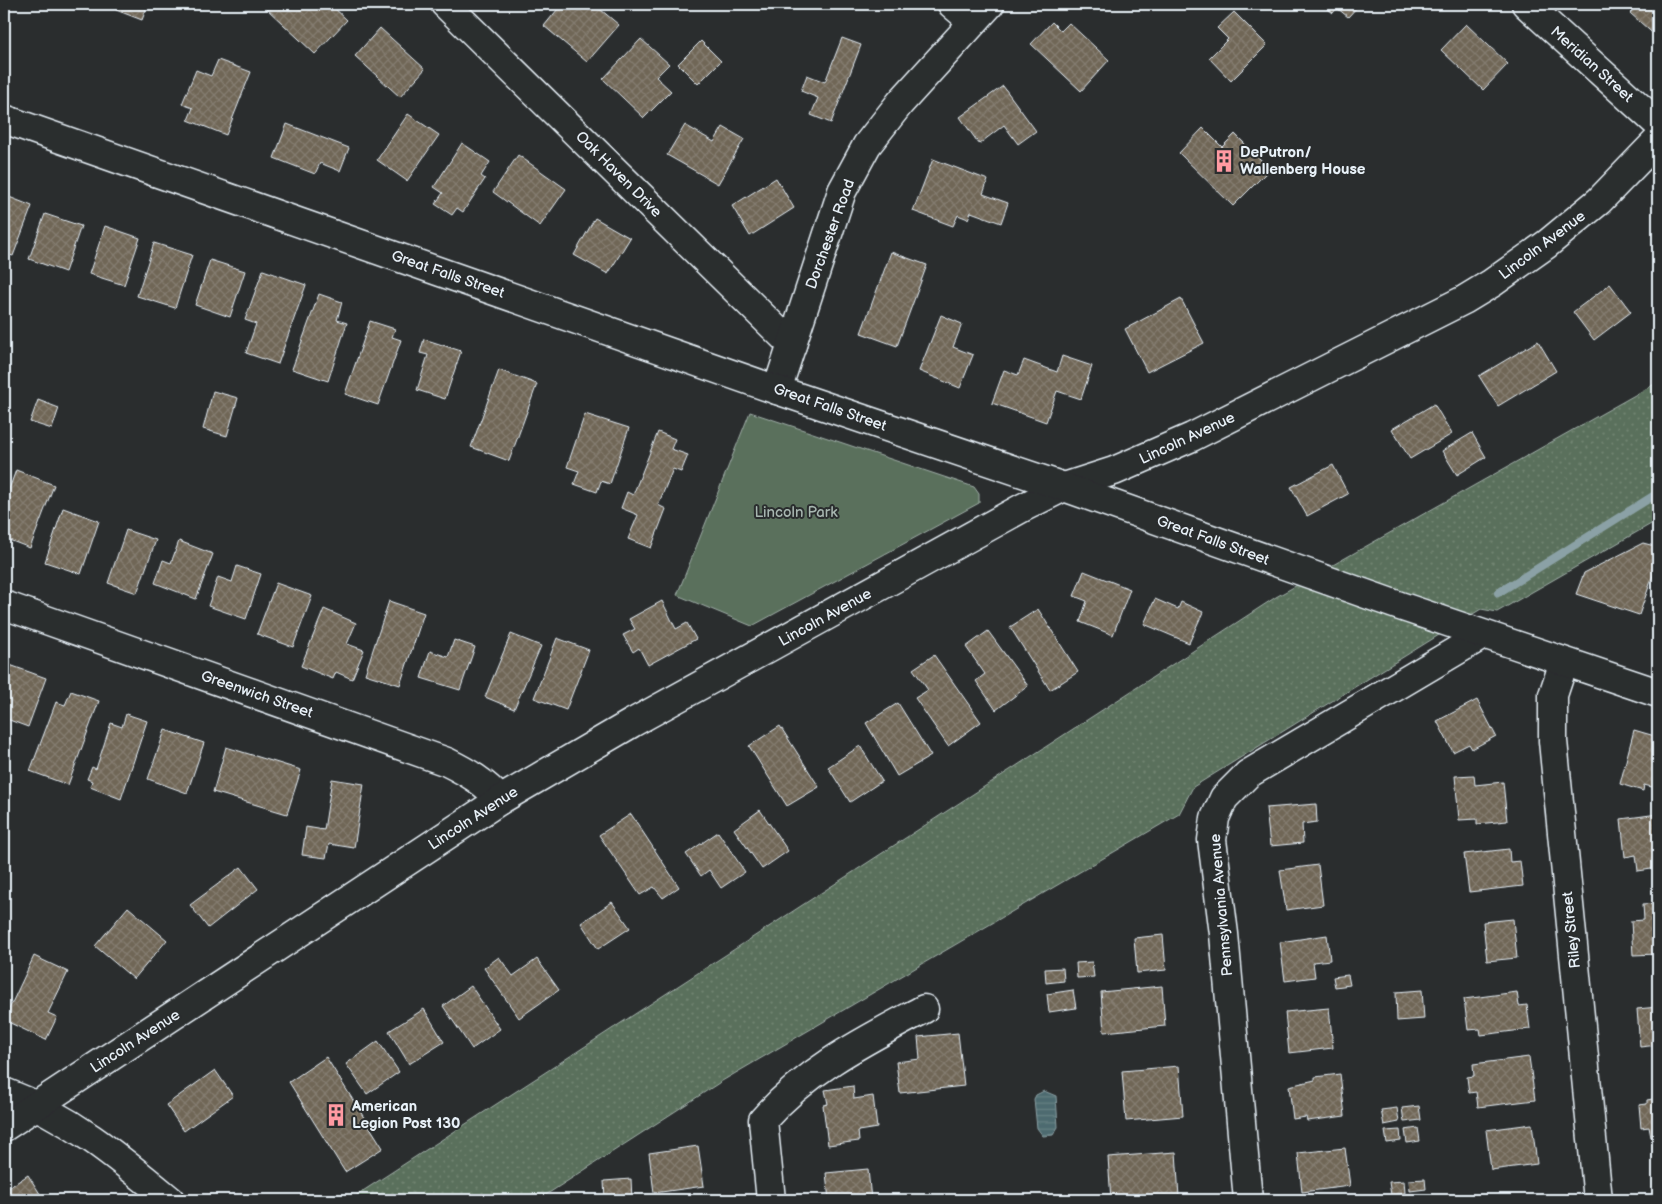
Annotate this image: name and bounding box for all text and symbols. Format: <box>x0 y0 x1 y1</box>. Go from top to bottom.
street label: Meridian Street <box>1546 22 1637 107</box>
street label: Oak Haven Drive <box>572 127 666 222</box>
place label: DePutron/ Wallenberg House <box>1240 143 1366 179</box>
building icon: DePutron/ Wallenberg House <box>1211 148 1237 174</box>
street label: Dorchester Road <box>802 177 859 292</box>
street label: Lincoln Avenue <box>1495 207 1589 284</box>
street label: Great Falls Street <box>389 246 507 303</box>
street label: Great Falls Street <box>771 379 889 436</box>
street label: Lincoln Avenue <box>1136 408 1238 469</box>
park label: Lincoln Park <box>754 503 838 522</box>
street label: Great Falls Street <box>1154 511 1272 570</box>
street label: Lincoln Avenue <box>775 584 875 651</box>
street label: Greenwich Street <box>198 666 316 723</box>
street label: Lincoln Avenue <box>425 782 522 855</box>
street label: Pennsylvania Avenue <box>1206 833 1237 977</box>
street label: Riley Street <box>1558 890 1585 969</box>
street label: Lincoln Avenue <box>87 1005 184 1078</box>
place label: American Legion Post 130 <box>351 1097 460 1133</box>
building icon: American Legion Post 130 <box>323 1102 349 1128</box>

